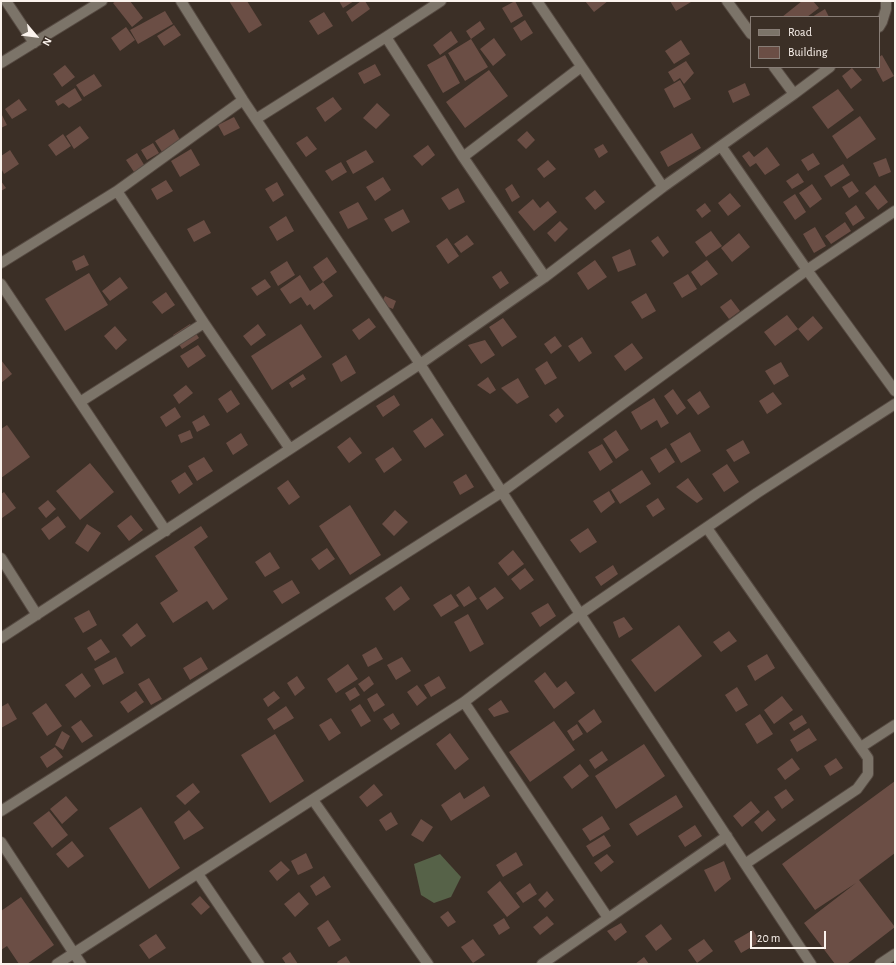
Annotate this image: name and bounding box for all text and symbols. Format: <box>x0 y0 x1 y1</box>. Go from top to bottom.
north arrow <box>16 16 56 56</box>
legend <box>750 16 880 68</box>
text: Road <box>788 26 812 38</box>
text: N <box>40 36 54 48</box>
text: Building <box>788 46 828 58</box>
scale bar <box>752 923 828 949</box>
text: 20 m <box>757 932 780 944</box>

